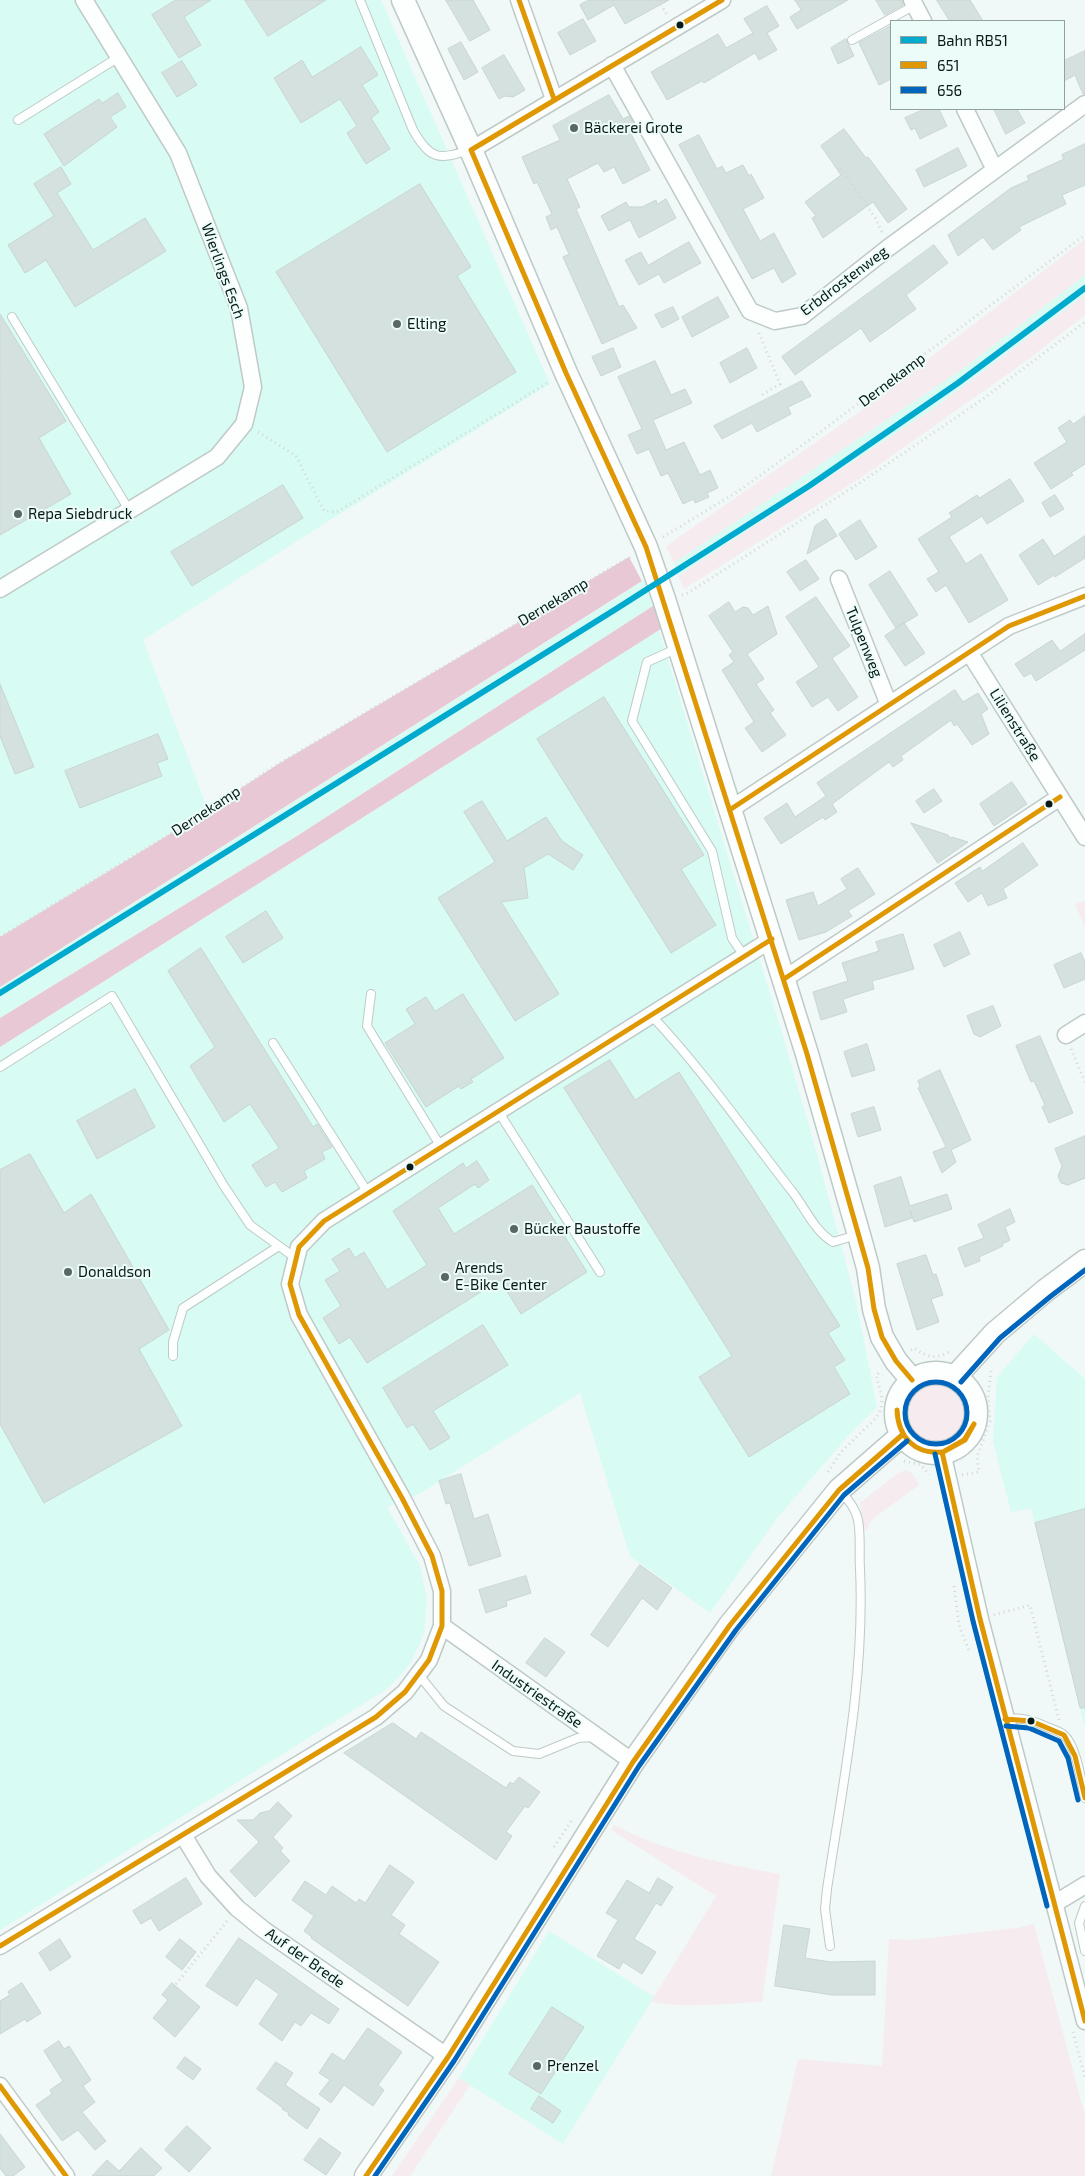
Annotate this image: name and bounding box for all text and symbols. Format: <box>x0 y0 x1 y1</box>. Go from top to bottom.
unlabelled marker <box>675 20 685 30</box>
legend <box>890 20 1065 110</box>
text: Bahn RB51 <box>937 31 1008 49</box>
text: 651 <box>937 56 960 74</box>
text: 656 <box>937 81 962 99</box>
place label: Bäckerei Grote <box>584 119 683 137</box>
marker: Bäckerei Grote <box>568 122 580 134</box>
street label: Wierlings Esch <box>197 221 249 321</box>
street label: Erbdrostenweg <box>797 242 891 320</box>
place label: Elting <box>407 315 446 333</box>
marker: Elting <box>391 318 403 330</box>
street label: Dernekamp <box>855 349 929 411</box>
place label: Repa Siebdruck <box>28 505 132 523</box>
marker: Repa Siebdruck <box>12 508 24 520</box>
street label: Dernekamp <box>515 574 591 630</box>
street label: Tulpenweg <box>842 604 886 680</box>
street label: Lilienstraße <box>986 685 1044 765</box>
street label: Dernekamp <box>168 782 244 840</box>
unlabelled marker <box>1044 799 1054 809</box>
unlabelled marker <box>405 1162 415 1172</box>
place label: Bücker Baustoffe <box>524 1220 641 1238</box>
marker: Bücker Baustoffe <box>508 1223 520 1235</box>
place label: Arends E-Bike Center <box>455 1259 547 1294</box>
place label: Donaldson <box>78 1263 151 1281</box>
marker: Donaldson <box>62 1266 74 1278</box>
marker: Arends E-Bike Center <box>439 1271 451 1283</box>
street label: Industriestraße <box>488 1656 586 1732</box>
unlabelled marker <box>1026 1716 1036 1726</box>
street label: Auf der Brede <box>262 1924 348 1992</box>
place label: Prenzel <box>547 2057 599 2075</box>
marker: Prenzel <box>531 2060 543 2072</box>

